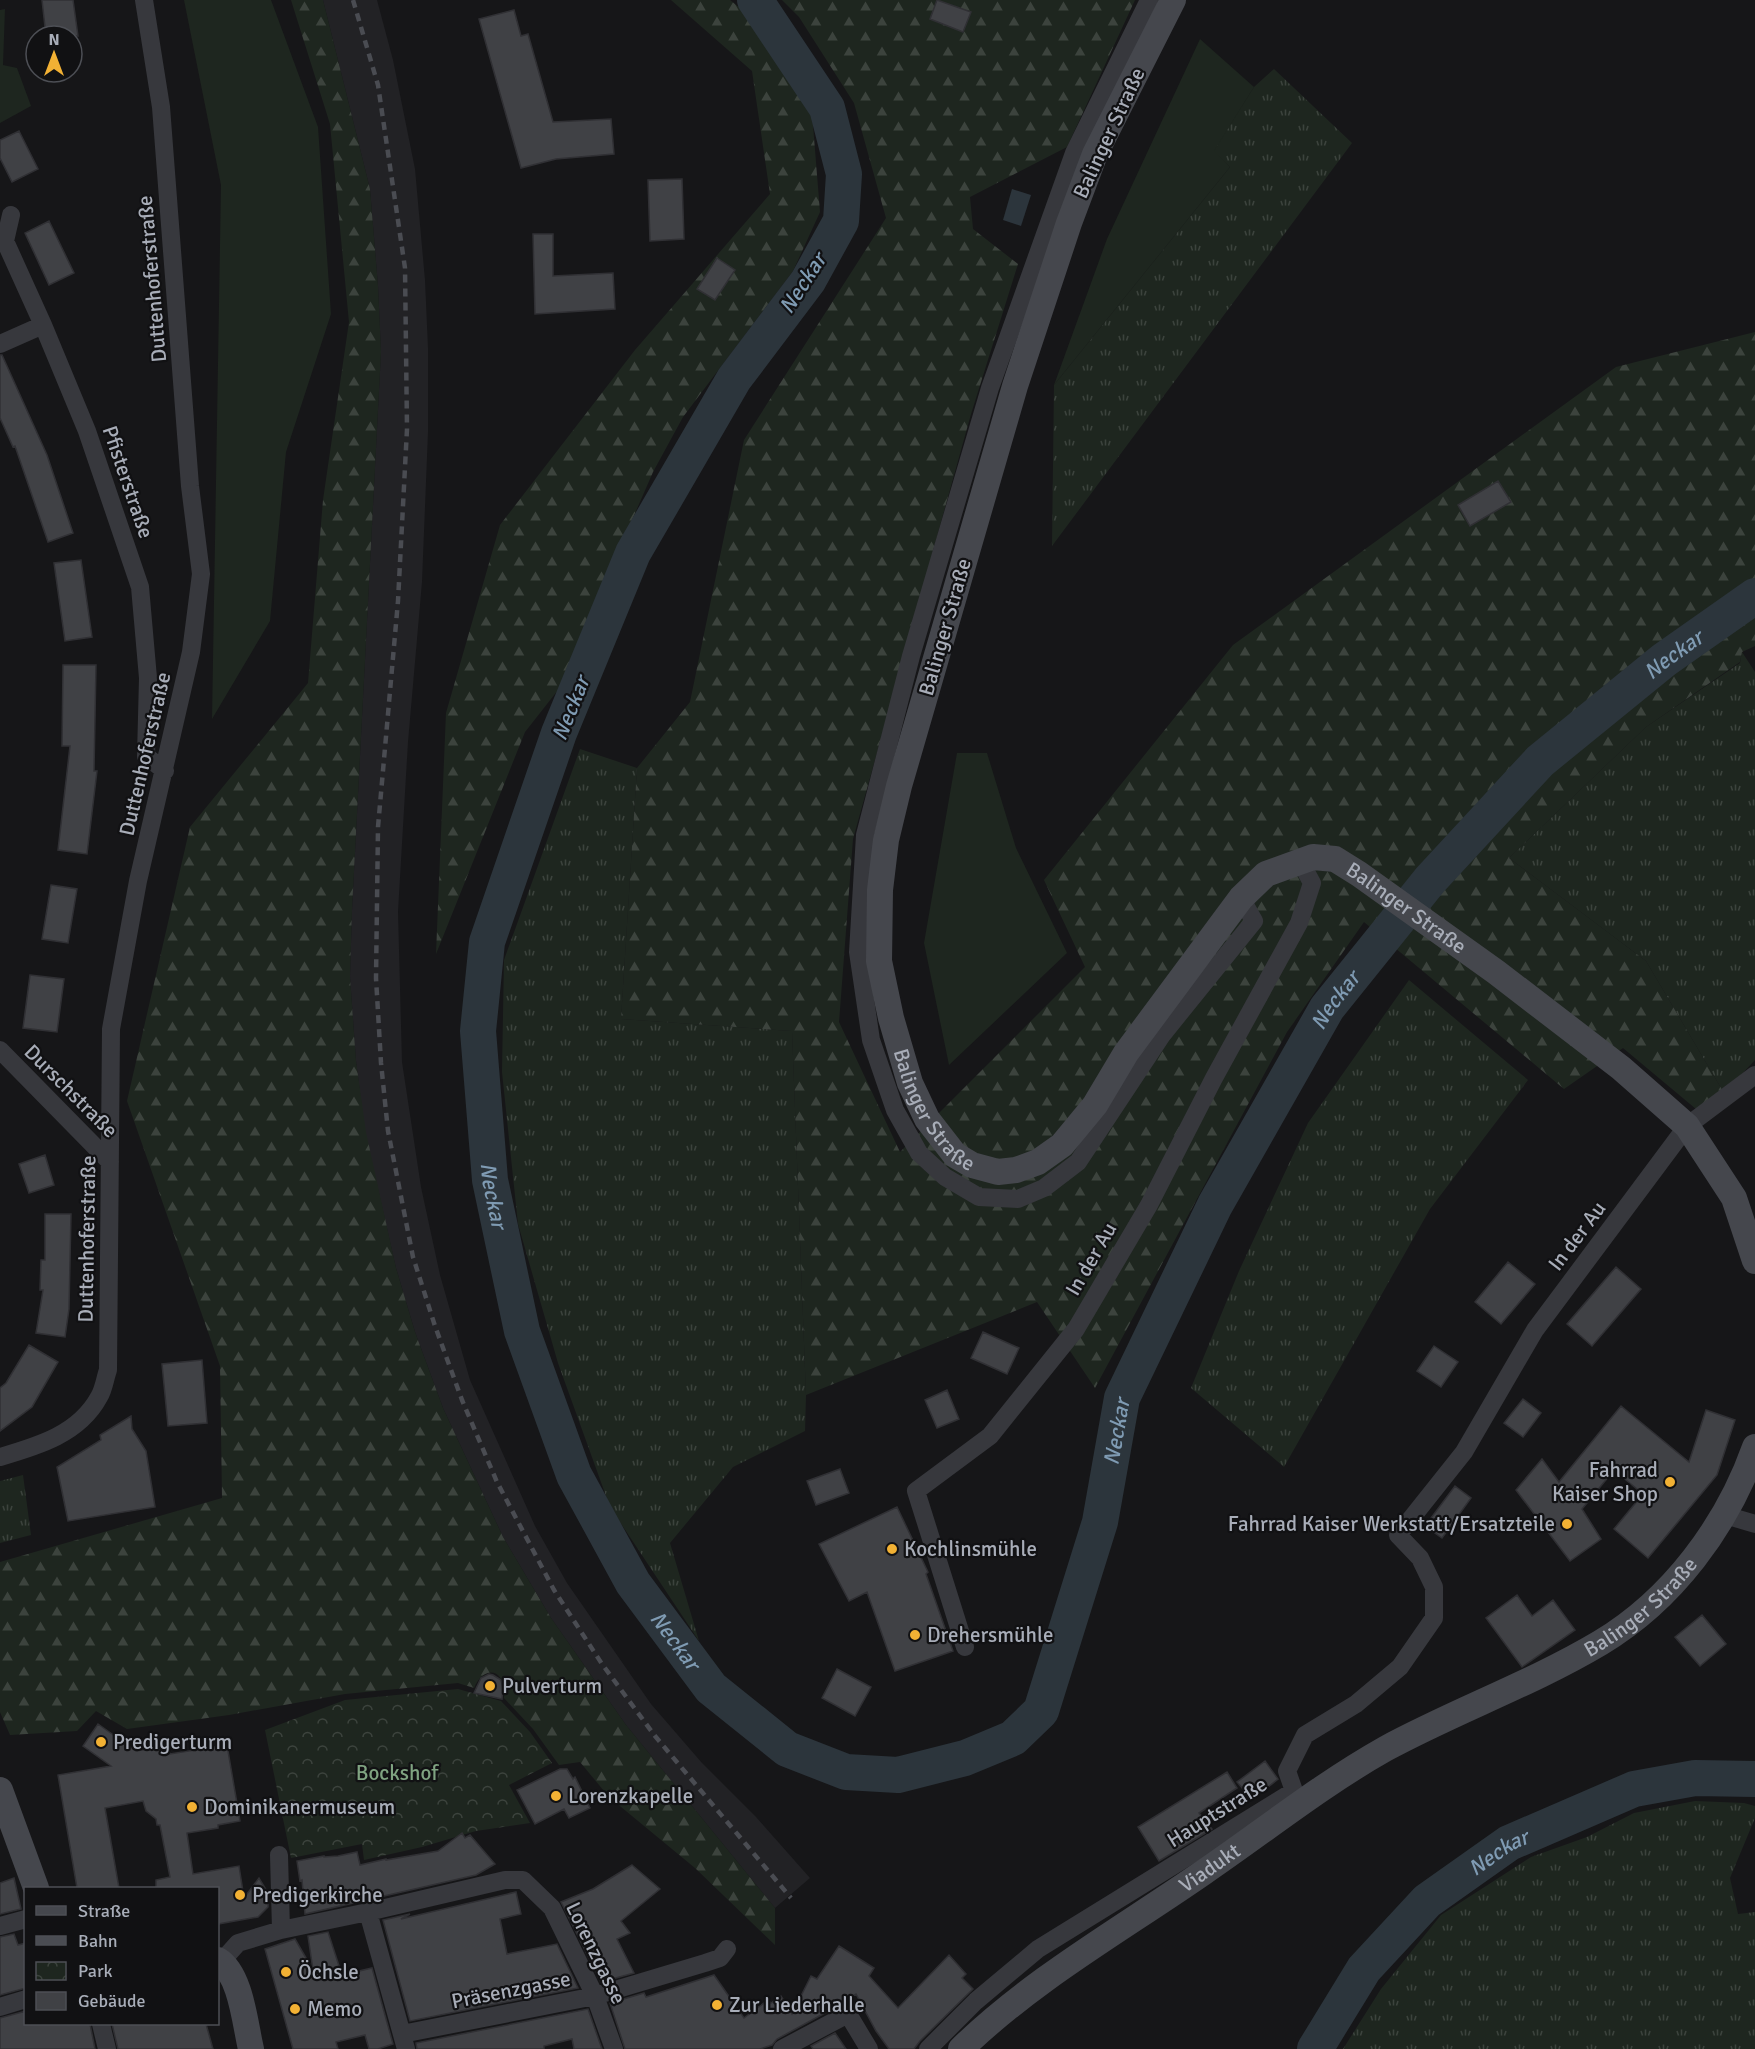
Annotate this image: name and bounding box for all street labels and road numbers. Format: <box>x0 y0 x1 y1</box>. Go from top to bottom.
street label: Balinger Straße <box>1067 63 1151 203</box>
street label: Duttenhoferstraße <box>132 195 172 363</box>
street label: Pfisterstraße <box>97 422 159 542</box>
street label: Balinger Straße <box>913 555 977 699</box>
street label: Duttenhoferstraße <box>114 670 176 838</box>
street label: Balinger Straße <box>1341 856 1471 960</box>
street label: Durschstraße <box>19 1039 123 1143</box>
street label: Balinger Straße <box>888 1046 980 1177</box>
street label: Duttenhoferstraße <box>73 1155 101 1323</box>
street label: In der Au <box>1542 1196 1612 1276</box>
street label: In der Au <box>1060 1218 1122 1300</box>
street label: Balinger Straße <box>1579 1552 1703 1663</box>
street label: Hauptstraße <box>1162 1771 1272 1853</box>
street label: Viadukt <box>1174 1838 1245 1898</box>
street label: Lorenzgasse <box>560 1898 632 2008</box>
street label: Präsenzgasse <box>449 1966 573 2014</box>

